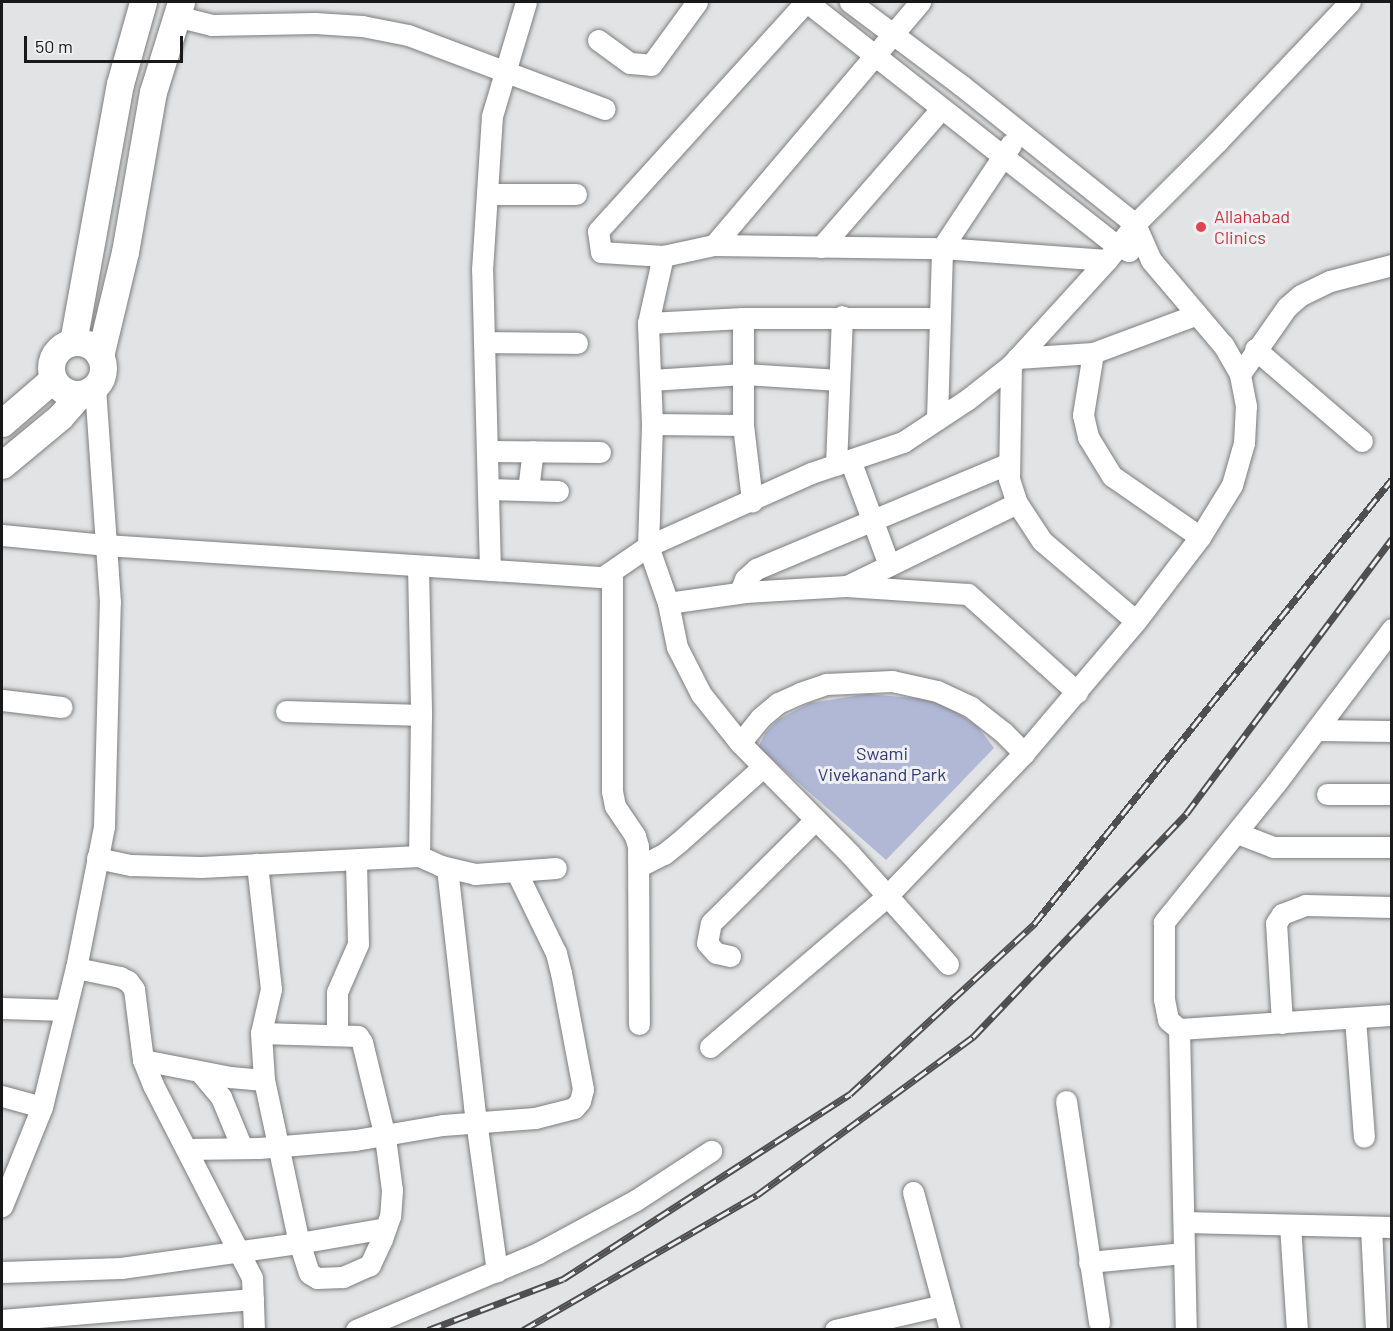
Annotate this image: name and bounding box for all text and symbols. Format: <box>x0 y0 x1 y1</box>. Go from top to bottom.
scale bar <box>27 24 186 62</box>
text: 50 m <box>35 35 73 57</box>
place label: Allahabad Clinics <box>1214 206 1290 248</box>
marker: Allahabad Clinics <box>1192 218 1210 236</box>
park label: Swami Vivekanand Park <box>818 743 946 786</box>

